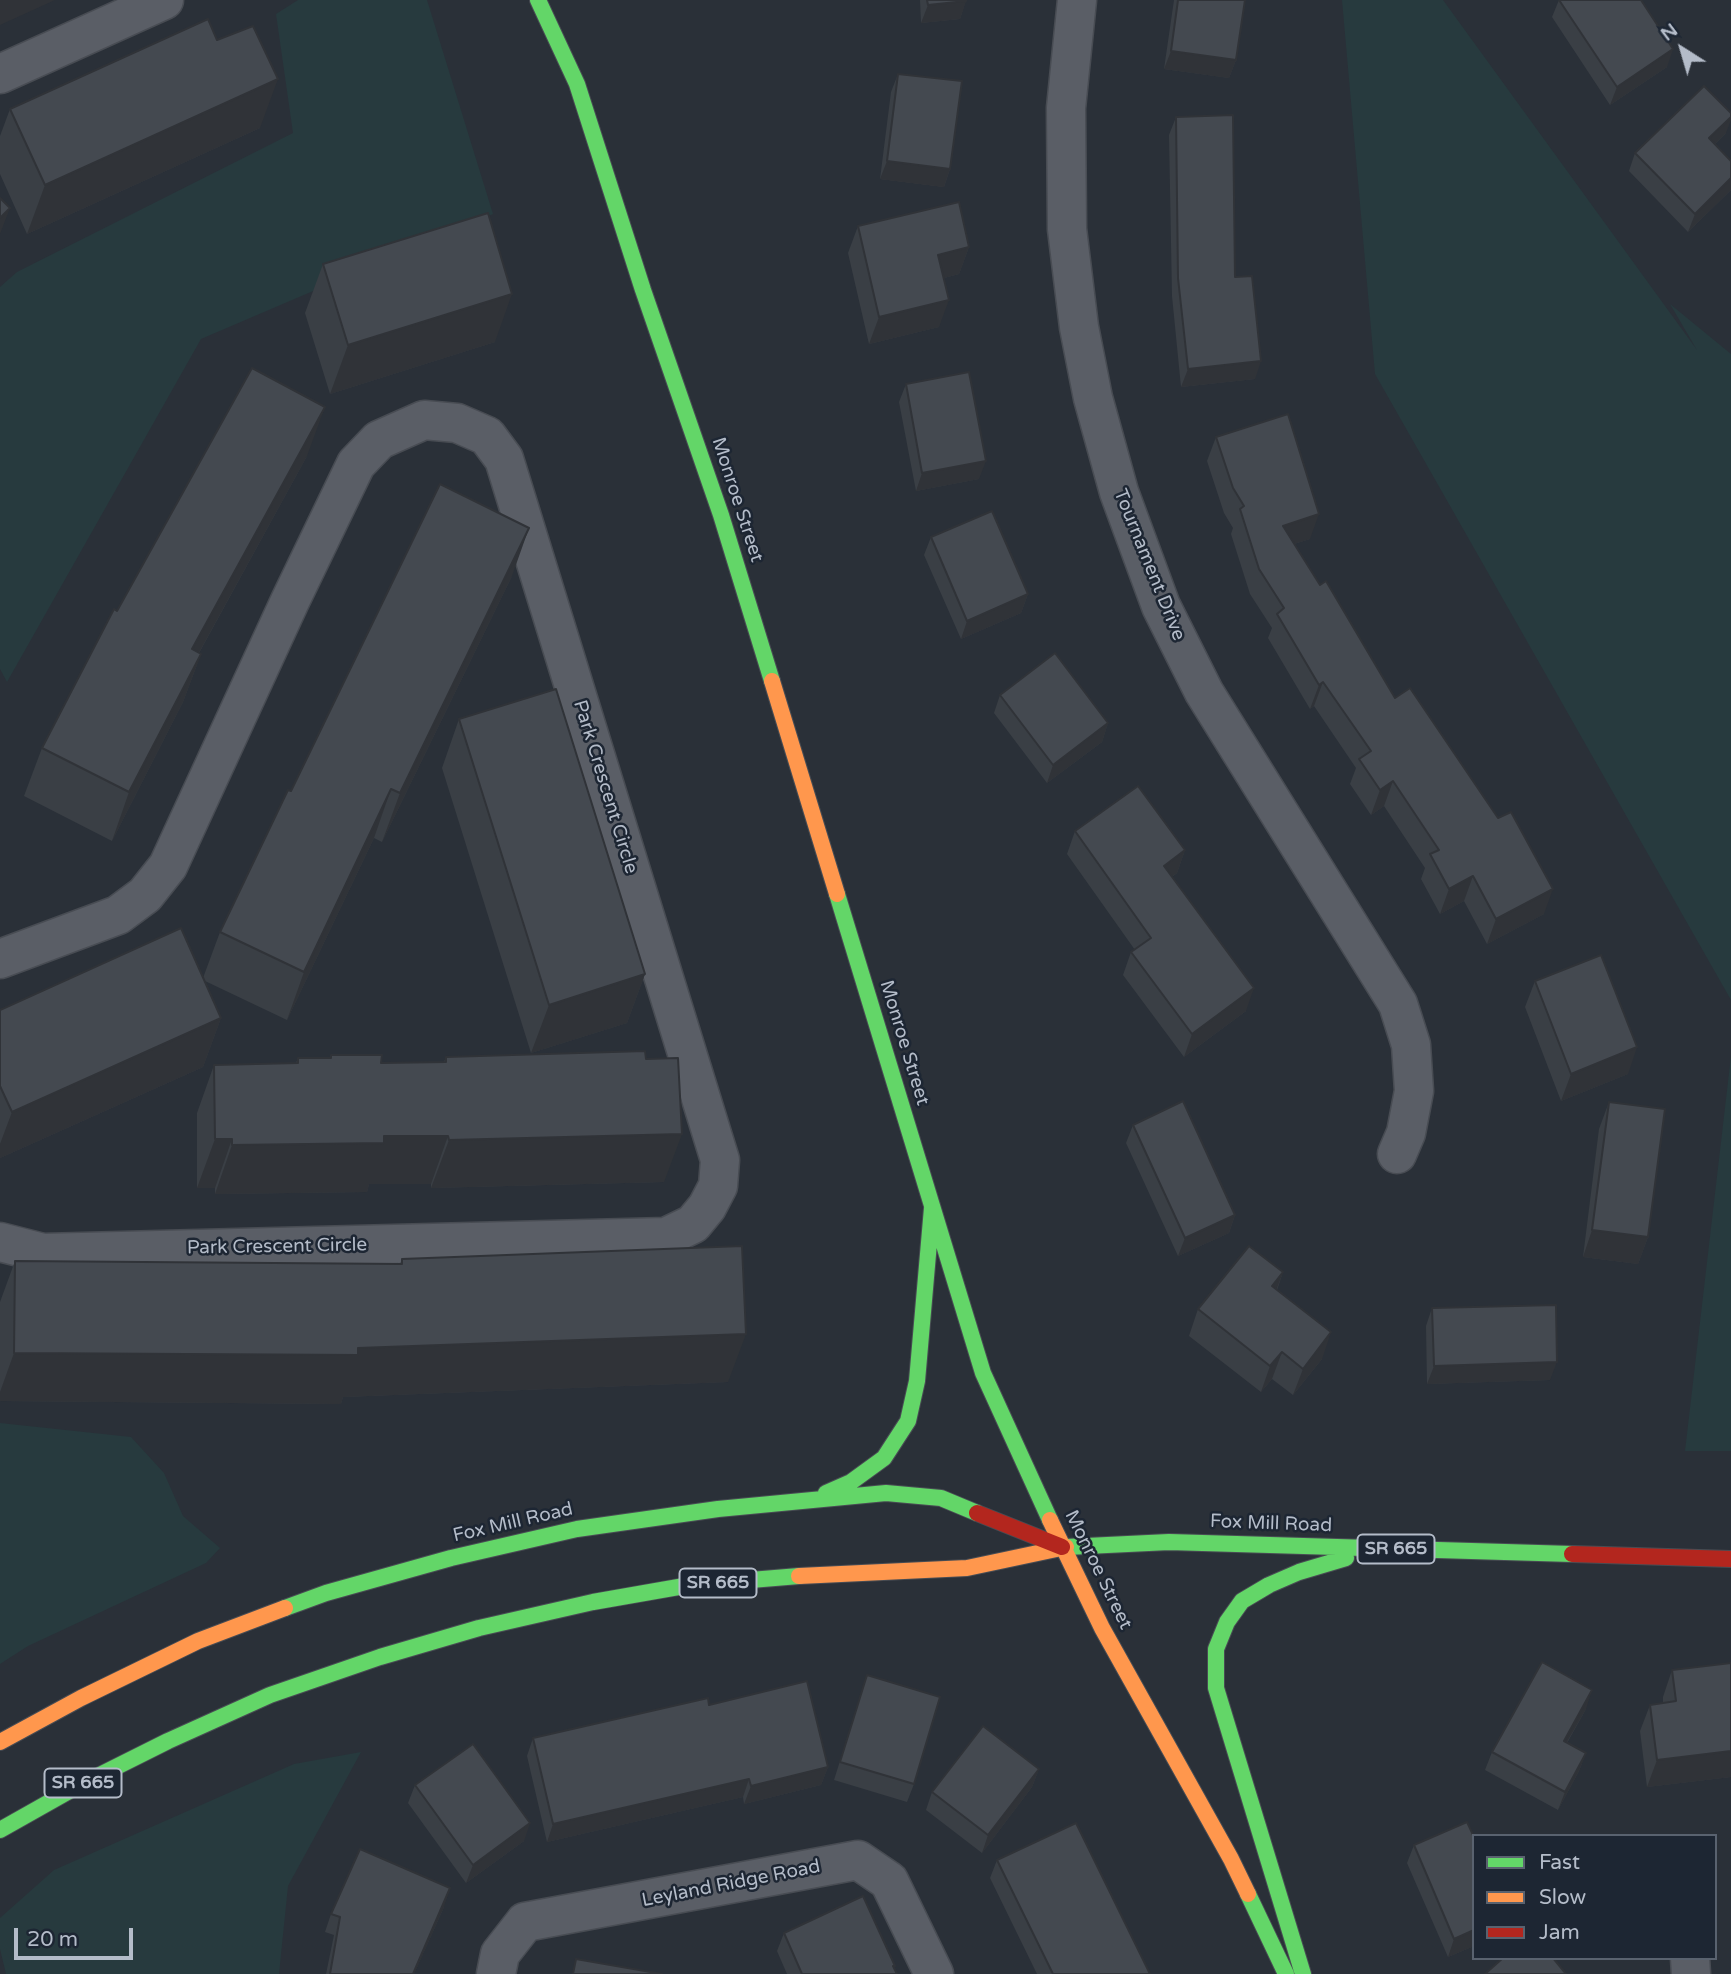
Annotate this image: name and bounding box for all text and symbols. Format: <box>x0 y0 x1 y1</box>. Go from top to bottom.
north arrow <box>1647 14 1717 84</box>
text: N <box>1657 19 1682 46</box>
street label: Monroe Street <box>706 435 768 565</box>
street label: Tournament Drive <box>1108 486 1190 644</box>
street label: Park Crescent Circle <box>568 697 642 877</box>
street label: Monroe Street <box>874 978 934 1108</box>
street label: Park Crescent Circle <box>187 1234 367 1260</box>
street label: Fox Mill Road <box>451 1498 575 1548</box>
street label: Monroe Street <box>1059 1507 1137 1633</box>
street label: Fox Mill Road <box>1209 1510 1333 1538</box>
road number: SR 665 <box>1358 1534 1434 1564</box>
road number: SR 665 <box>680 1568 756 1598</box>
road number: SR 665 <box>44 1768 122 1798</box>
legend <box>1472 1834 1717 1960</box>
text: Fast <box>1539 1850 1580 1875</box>
street label: Leyland Ridge Road <box>640 1856 822 1912</box>
text: Slow <box>1539 1885 1586 1910</box>
scale bar <box>18 1914 136 1958</box>
text: Jam <box>1539 1920 1580 1945</box>
text: 20 m <box>27 1927 78 1952</box>

